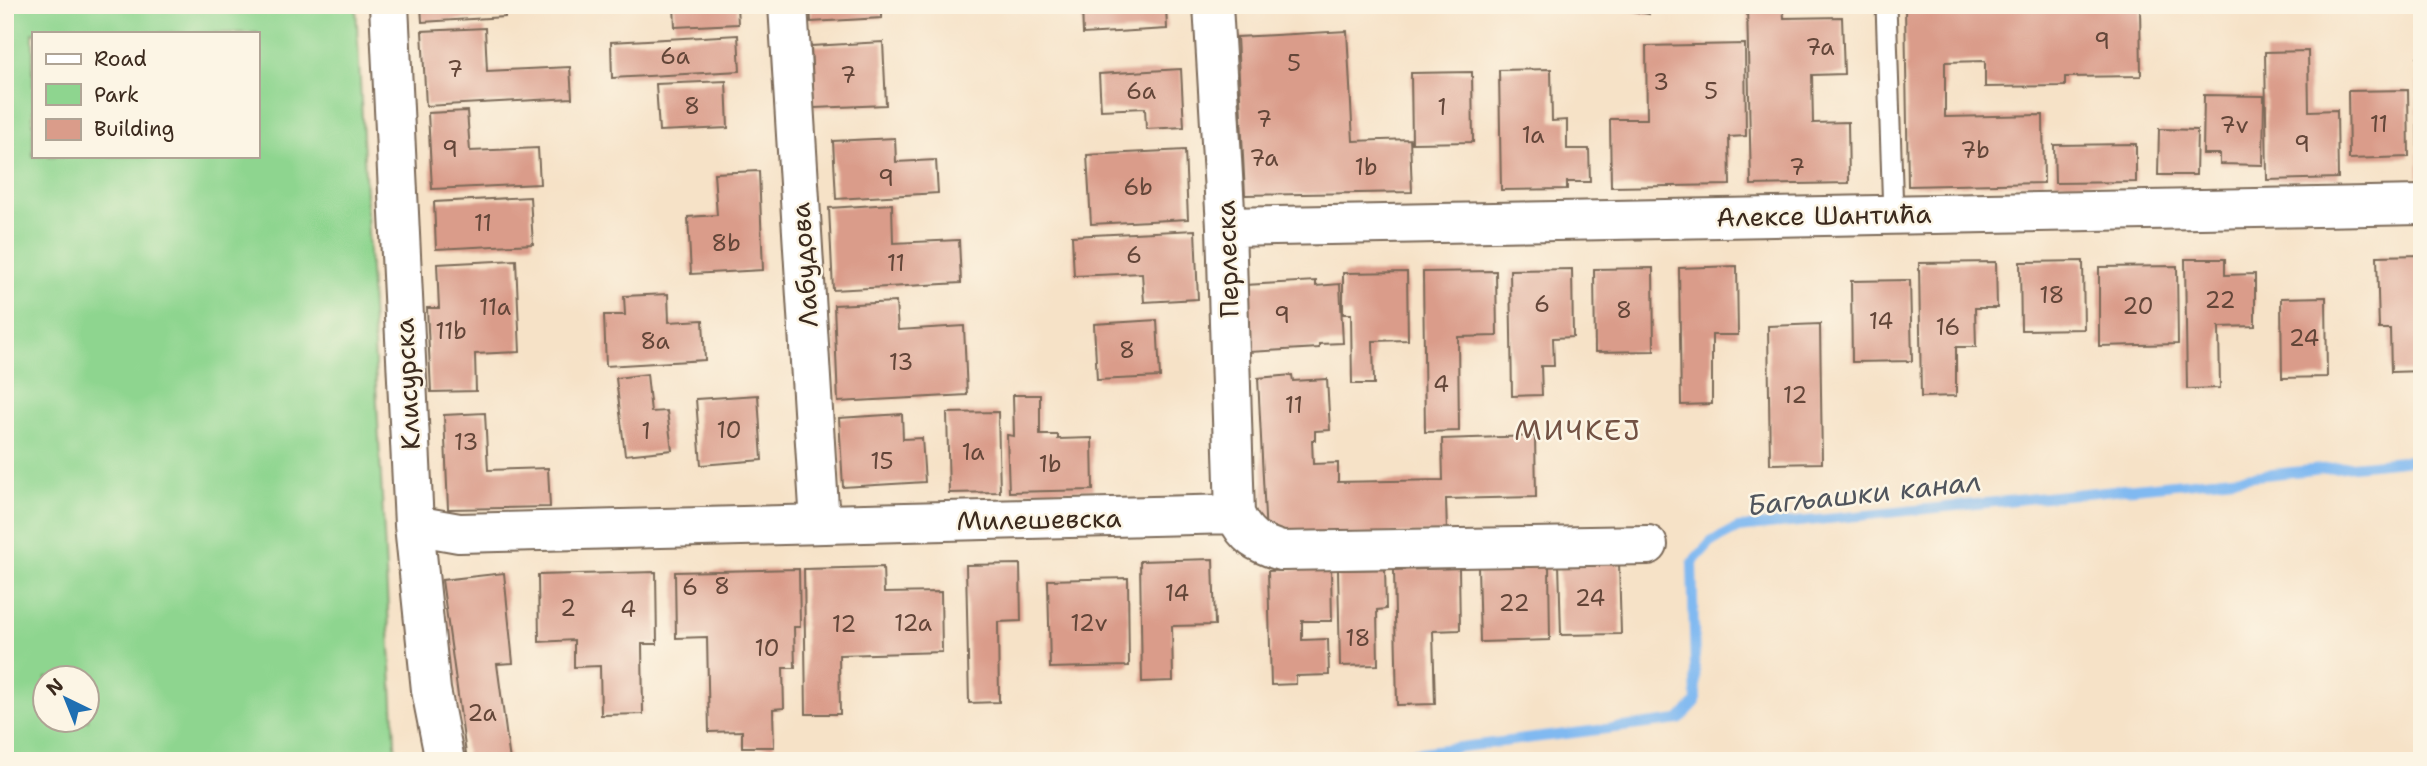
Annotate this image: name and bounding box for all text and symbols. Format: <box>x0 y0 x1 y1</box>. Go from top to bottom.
house number: 9 <box>2094 26 2110 56</box>
legend <box>32 32 259 158</box>
house number: 7a <box>1805 32 1835 62</box>
house number: 6a <box>660 41 690 71</box>
text: Road <box>94 45 147 73</box>
house number: 5 <box>1287 48 1301 78</box>
house number: 7 <box>447 54 463 84</box>
house number: 7 <box>840 60 856 90</box>
house number: 3 <box>1653 67 1669 97</box>
house number: 6a <box>1126 76 1156 106</box>
house number: 5 <box>1704 76 1718 106</box>
text: Park <box>94 81 139 109</box>
house number: 8 <box>684 91 700 121</box>
house number: 1 <box>1437 92 1447 122</box>
house number: 7 <box>1256 104 1272 134</box>
house number: 11 <box>2370 109 2388 139</box>
house number: 7v <box>2220 110 2249 140</box>
text: Building <box>94 115 174 143</box>
house number: 1a <box>1521 120 1545 150</box>
house number: 9 <box>2294 129 2310 159</box>
house number: 9 <box>442 134 458 164</box>
house number: 7b <box>1960 135 1990 165</box>
house number: 7a <box>1249 143 1279 173</box>
house number: 1b <box>1355 152 1377 182</box>
house number: 7 <box>1789 152 1805 182</box>
house number: 9 <box>878 163 894 193</box>
house number: 6b <box>1123 172 1153 202</box>
street label: Алексе Шантића <box>1716 196 1932 234</box>
street label: Перлеска <box>1207 200 1247 318</box>
street label: Лабудова <box>782 201 826 329</box>
house number: 11 <box>474 208 492 238</box>
house number: 8b <box>711 228 741 258</box>
house number: 6 <box>1126 240 1142 270</box>
house number: 11 <box>887 248 905 278</box>
house number: 18 <box>2039 280 2065 310</box>
house number: 22 <box>2204 285 2236 315</box>
house number: 6 <box>1534 289 1550 319</box>
house number: 20 <box>2122 291 2154 321</box>
house number: 11a <box>479 292 511 322</box>
house number: 8 <box>1616 295 1632 325</box>
house number: 9 <box>1274 300 1290 330</box>
house number: 14 <box>1869 306 1893 336</box>
house number: 16 <box>1936 312 1960 342</box>
house number: 11b <box>435 316 467 346</box>
street label: Клисурска <box>386 317 428 451</box>
house number: 24 <box>2289 323 2319 353</box>
house number: 8a <box>640 326 670 356</box>
house number: 8 <box>1119 335 1135 365</box>
house number: 13 <box>889 347 913 377</box>
house number: 4 <box>1433 369 1449 399</box>
house number: 12 <box>1783 380 1807 410</box>
house number: 11 <box>1285 390 1303 420</box>
district label: МИЧКЕЈ <box>1514 411 1642 449</box>
house number: 10 <box>716 415 742 445</box>
house number: 1 <box>641 416 651 446</box>
house number: 13 <box>454 427 478 457</box>
house number: 1a <box>961 437 985 467</box>
house number: 15 <box>870 446 894 476</box>
house number: 1b <box>1039 449 1061 479</box>
water label: Багљашки канал <box>1745 462 1983 524</box>
street label: Милешевска <box>956 500 1122 538</box>
house number: 8 <box>714 571 730 601</box>
house number: 6 <box>682 572 698 602</box>
house number: 14 <box>1165 578 1189 608</box>
house number: 24 <box>1575 583 1605 613</box>
house number: 22 <box>1498 588 1530 618</box>
house number: 2 <box>560 593 576 623</box>
house number: 4 <box>620 594 636 624</box>
house number: 12a <box>894 608 932 638</box>
house number: 12v <box>1070 608 1108 638</box>
house number: 12 <box>832 609 856 639</box>
house number: 18 <box>1345 623 1371 653</box>
house number: 10 <box>754 633 780 663</box>
north arrow <box>32 664 102 734</box>
text: N <box>41 673 69 701</box>
house number: 2a <box>467 698 497 728</box>

